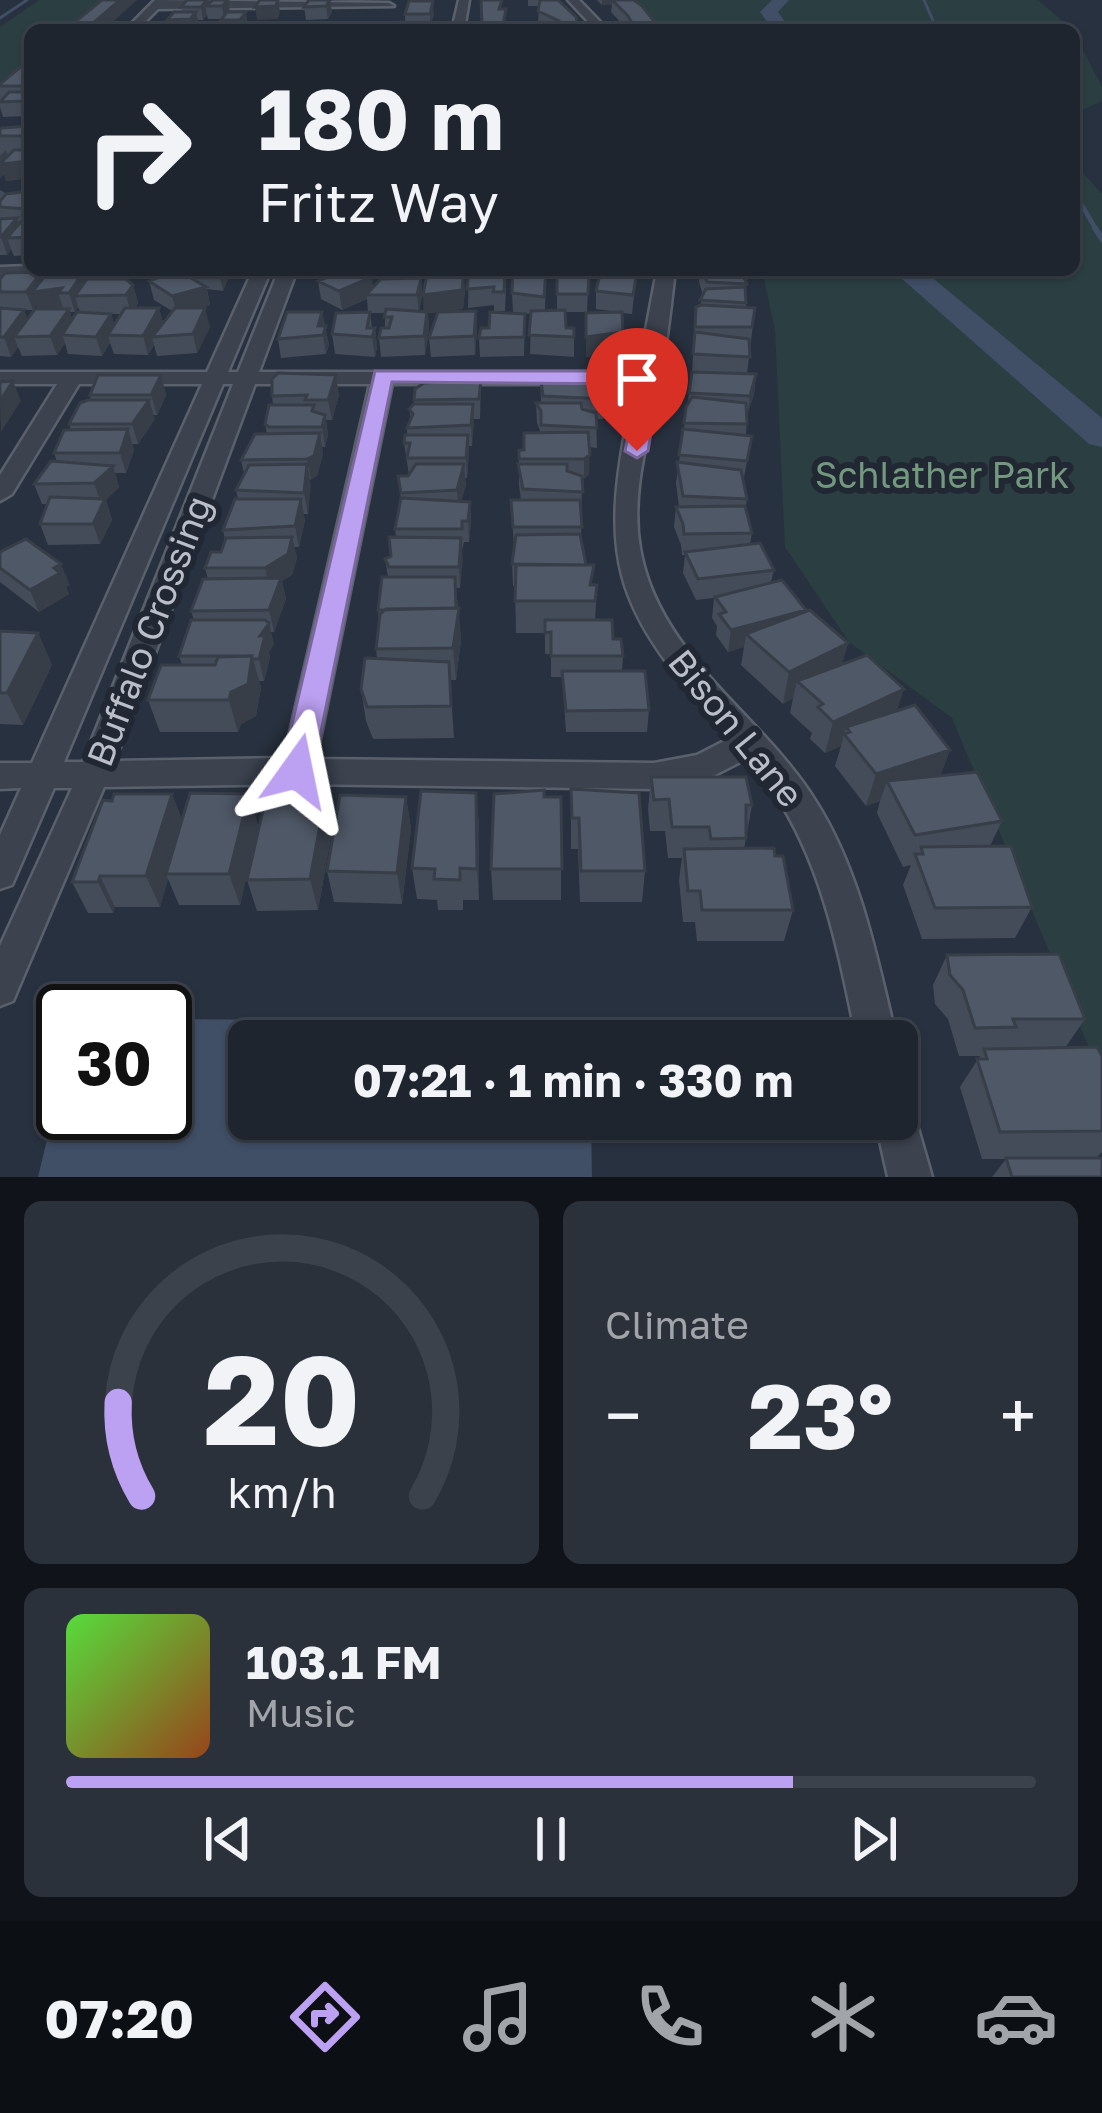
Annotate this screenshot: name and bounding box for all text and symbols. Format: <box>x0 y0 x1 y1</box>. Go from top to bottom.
text: 180 m <box>258 68 504 168</box>
icon: right <box>60 72 216 228</box>
text: Fritz Way <box>258 169 499 234</box>
pin <box>586 328 688 451</box>
icon: arrive <box>604 346 670 412</box>
park label: Schlather Park <box>815 453 1069 496</box>
street label: Buffalo Crossing <box>77 490 220 772</box>
street label: Bison Lane <box>660 640 813 815</box>
position arrow <box>234 708 360 834</box>
speed limit sign: 30 <box>36 984 192 1140</box>
text: 07:21 · 1 min · 330 m <box>353 1053 793 1107</box>
text: Climate <box>605 1301 749 1348</box>
text: 20 <box>203 1323 360 1472</box>
text: 23° <box>748 1361 893 1469</box>
text: − <box>605 1375 641 1455</box>
text: + <box>1000 1375 1036 1455</box>
text: km/h <box>227 1465 336 1516</box>
text: 103.1 FM <box>246 1635 442 1689</box>
text: Music <box>246 1689 356 1736</box>
icon: previous <box>195 1806 261 1872</box>
icon: pause <box>518 1806 584 1872</box>
icon: next <box>841 1806 907 1872</box>
icon: directions <box>283 1975 367 2059</box>
icon: music <box>456 1975 540 2059</box>
icon: phone <box>628 1975 712 2059</box>
icon: climate <box>801 1975 885 2059</box>
icon: car <box>974 1975 1058 2059</box>
text: 07:20 <box>44 1985 194 2050</box>

